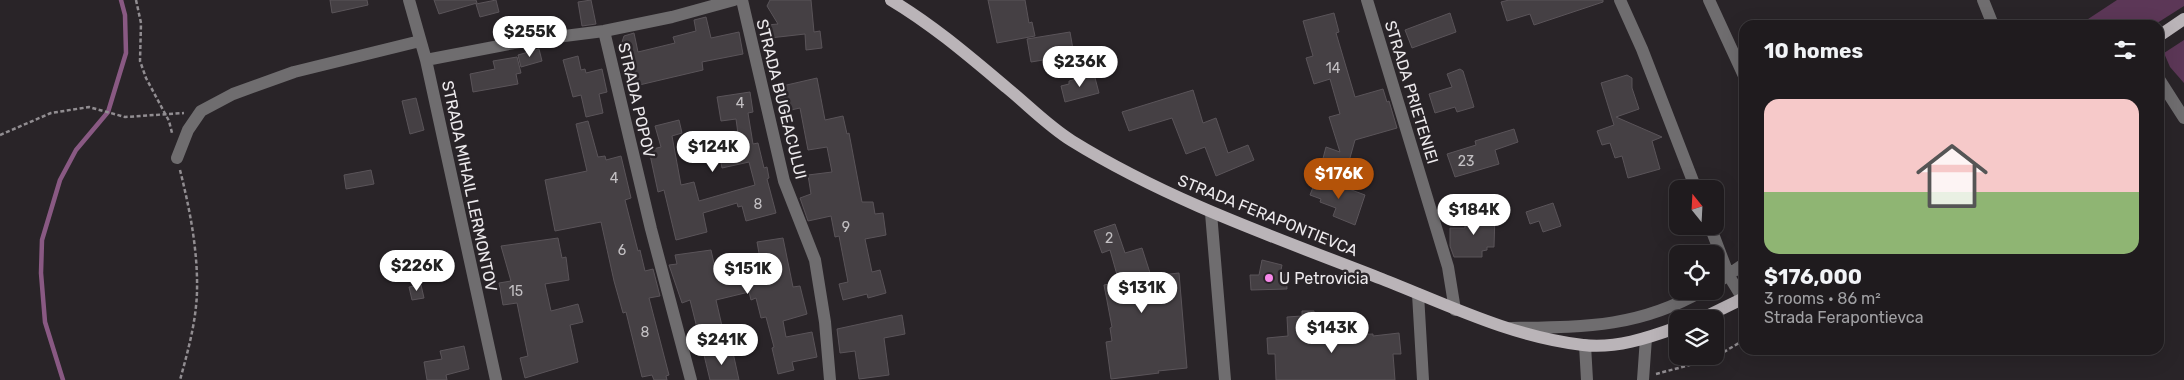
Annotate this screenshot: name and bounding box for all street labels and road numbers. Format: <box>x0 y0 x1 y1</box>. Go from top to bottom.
street label: STRADA BUGEACULUI <box>752 17 811 181</box>
street label: STRADA PRIETENIEI <box>1381 18 1442 166</box>
street label: STRADA POPOV <box>614 41 659 160</box>
street label: STRADA MIHAIL LERMONTOV <box>438 79 501 293</box>
street label: STRADA FERAPONTIEVCA <box>1175 171 1361 260</box>

